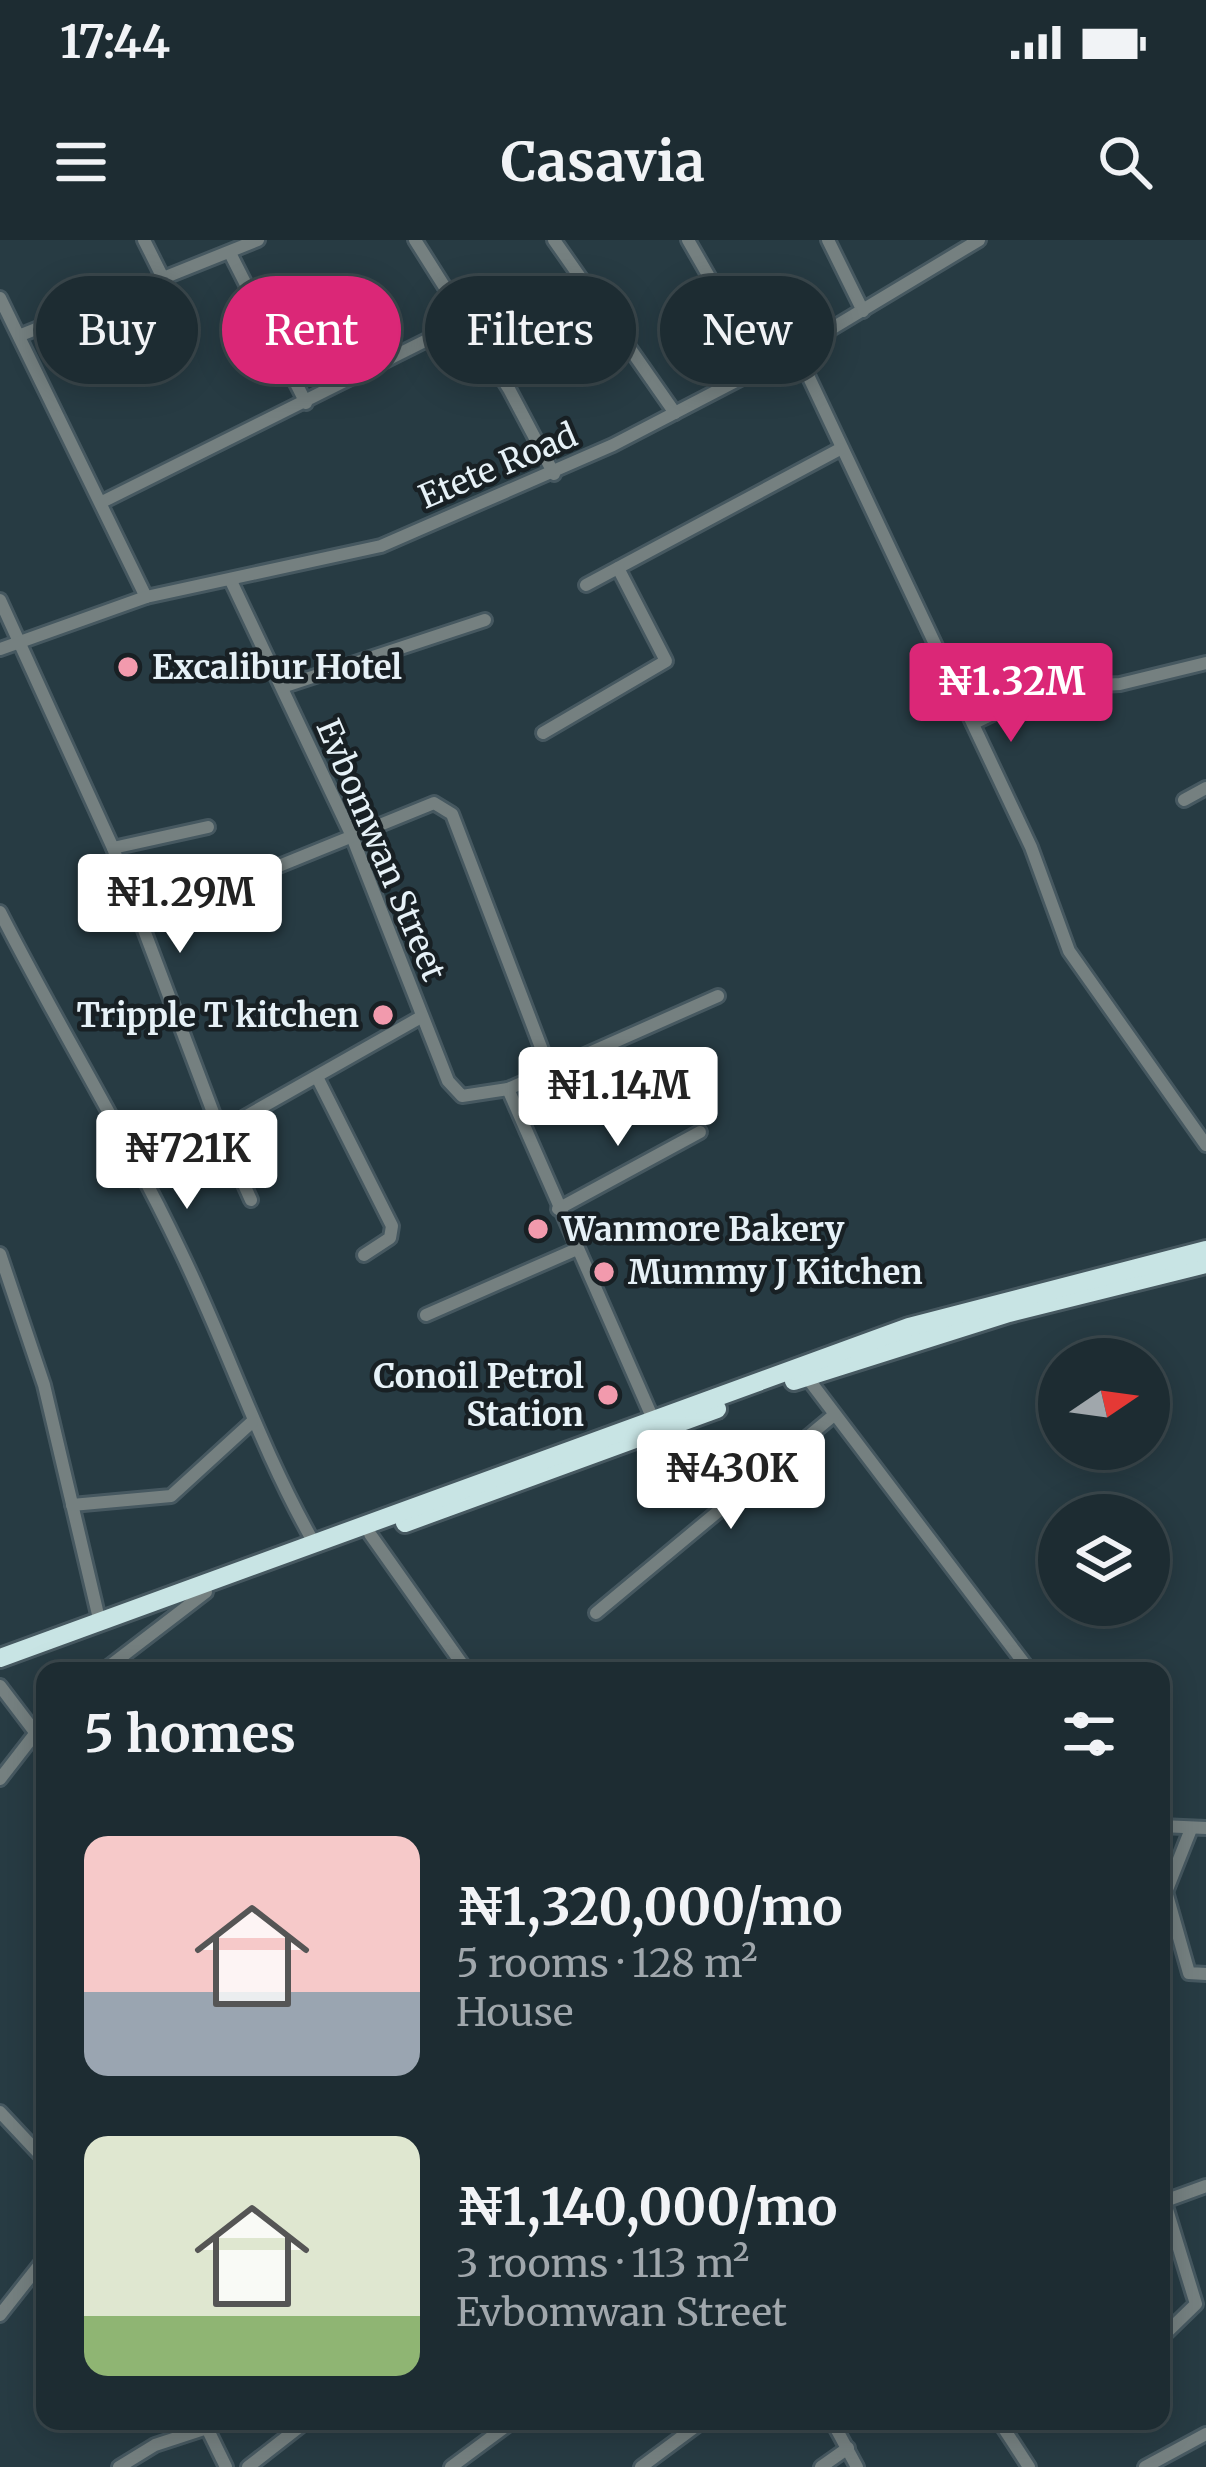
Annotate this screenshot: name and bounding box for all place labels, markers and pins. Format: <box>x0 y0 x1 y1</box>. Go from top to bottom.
pin: ₦1.32M <box>913 643 1109 745</box>
place label: Excalibur Hotel <box>152 647 402 688</box>
marker: Excalibur Hotel <box>115 654 141 680</box>
pin: ₦1.29M <box>82 854 278 956</box>
place label: Tripple T kitchen <box>77 995 359 1036</box>
marker: Tripple T kitchen <box>370 1002 396 1028</box>
pin: ₦1.14M <box>520 1047 716 1149</box>
pin: ₦721K <box>103 1110 271 1212</box>
place label: Wanmore Bakery <box>561 1209 845 1250</box>
marker: Wanmore Bakery <box>525 1216 551 1242</box>
place label: Mummy J Kitchen <box>628 1252 923 1293</box>
marker: Mummy J Kitchen <box>591 1259 617 1285</box>
place label: Conoil Petrol Station <box>374 1356 584 1435</box>
marker: Conoil Petrol Station <box>595 1382 621 1408</box>
pin: ₦430K <box>647 1430 815 1532</box>

